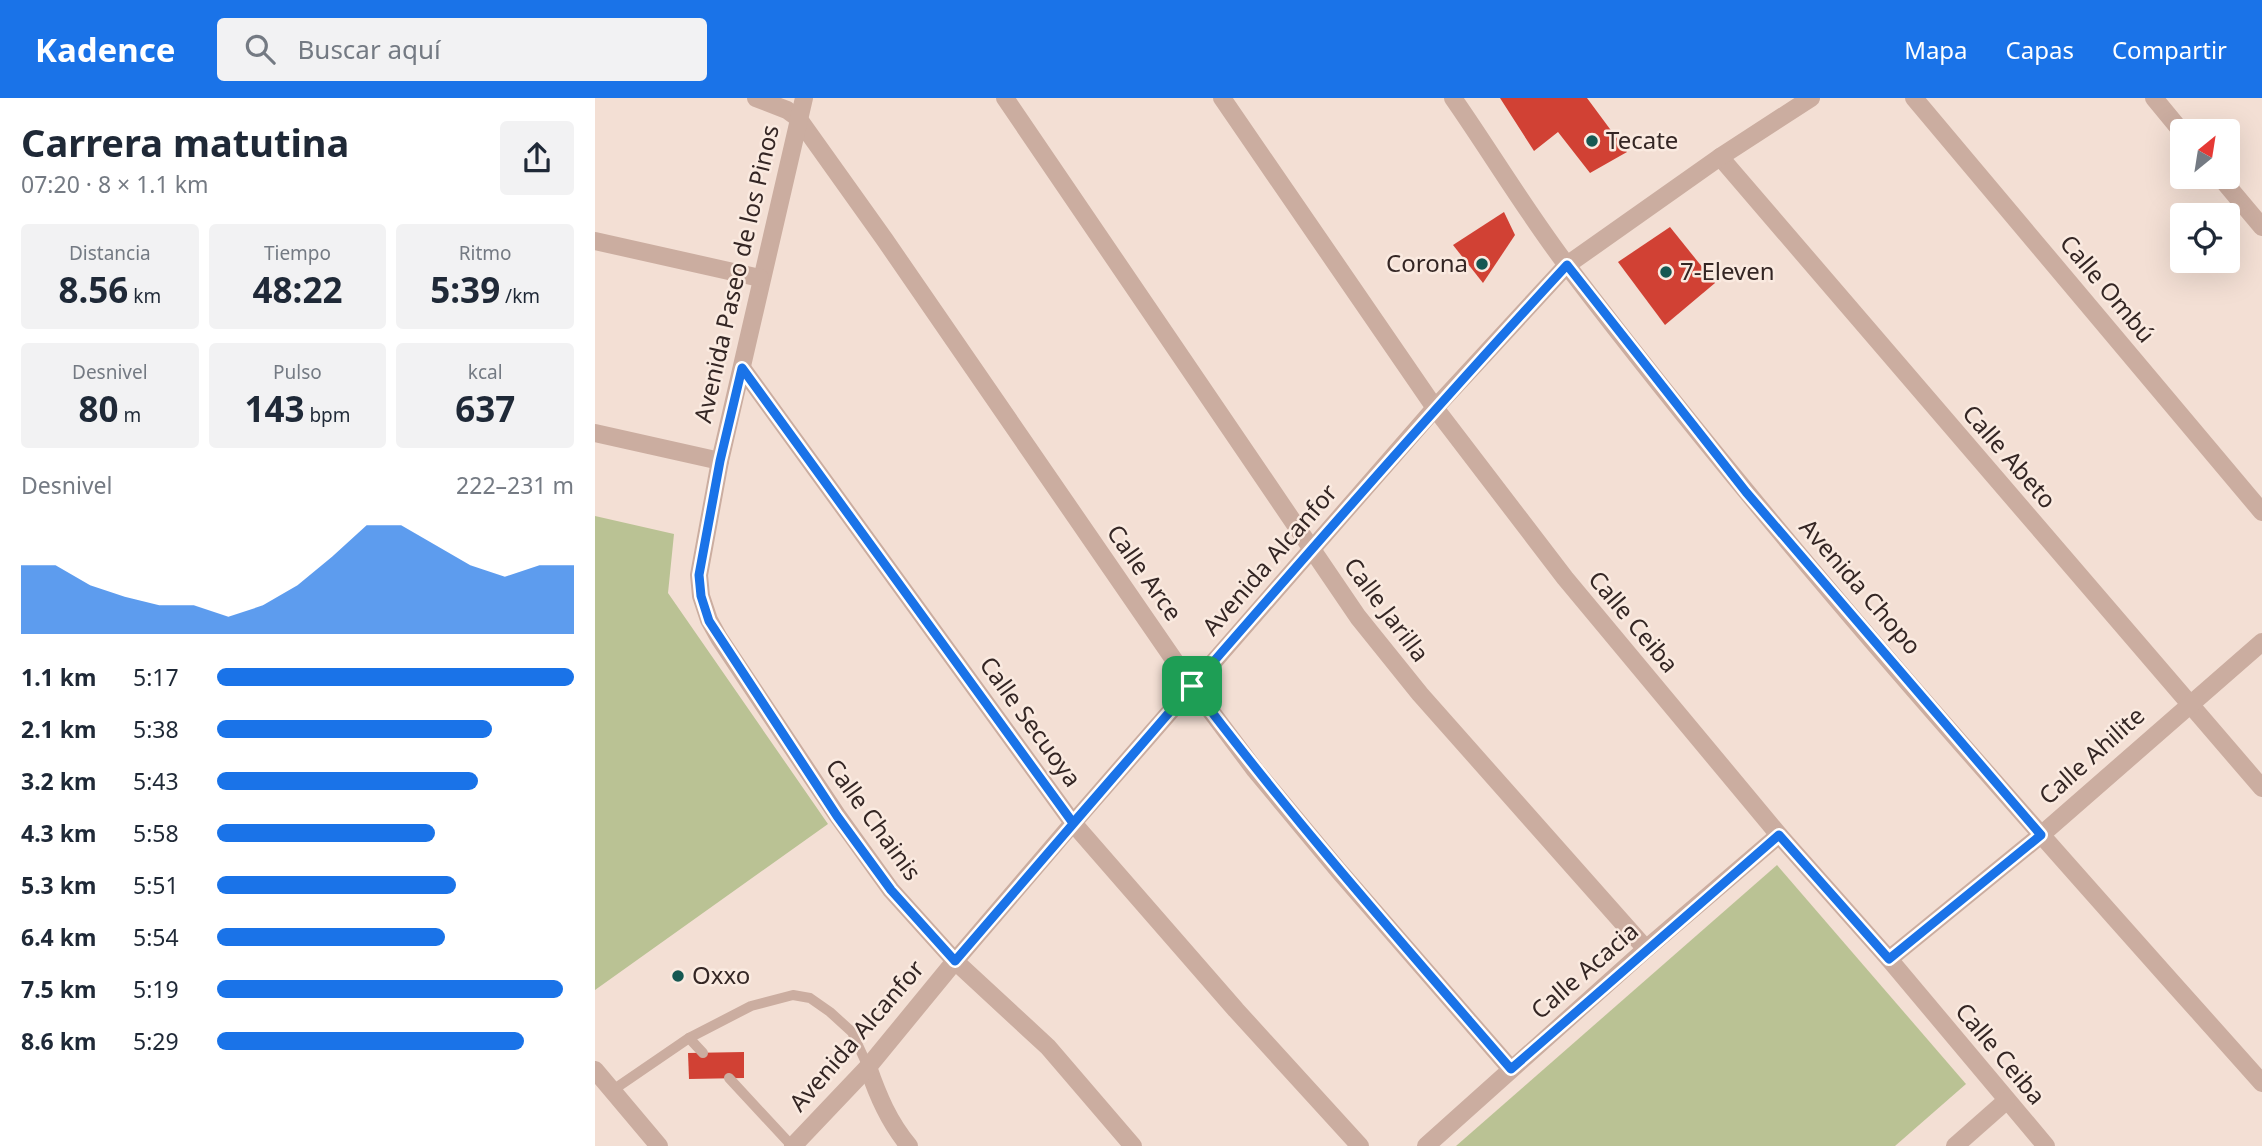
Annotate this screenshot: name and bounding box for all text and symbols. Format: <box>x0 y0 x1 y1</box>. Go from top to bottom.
search box <box>217 18 707 81</box>
text: Kadence <box>35 27 175 72</box>
icon: search <box>241 30 279 68</box>
text: Buscar aquí <box>297 31 441 67</box>
text: Mapa <box>1904 33 1968 66</box>
text: Capas <box>2006 33 2074 66</box>
text: Compartir <box>2112 33 2227 66</box>
text: Carrera matutina <box>21 116 349 168</box>
north arrow <box>2170 119 2240 189</box>
map controls <box>2170 119 2240 273</box>
button: share <box>500 121 574 195</box>
street label: Avenida Paseo de los Pinos <box>685 121 786 426</box>
place label: Tecate <box>1606 123 1678 156</box>
marker: Tecate <box>1584 133 1600 149</box>
text: 07:20 · 8 × 1.1 km <box>21 168 208 200</box>
button: locate <box>2170 203 2240 273</box>
street label: Calle Ombú <box>2053 227 2163 349</box>
text: Distancia <box>69 240 151 266</box>
text: Tiempo <box>264 240 331 266</box>
text: Ritmo <box>459 240 512 266</box>
place label: Corona <box>1386 246 1468 279</box>
place label: 7-Eleven <box>1680 254 1775 287</box>
marker: Corona <box>1474 256 1490 272</box>
marker: 7-Eleven <box>1658 264 1674 280</box>
text: 8.56 <box>58 266 128 313</box>
text: 48:22 <box>253 266 342 313</box>
text: 5:39 <box>430 266 500 313</box>
text: km <box>128 283 161 309</box>
text: /km <box>500 283 540 309</box>
text: Desnivel <box>72 359 148 385</box>
text: Pulso <box>273 359 322 385</box>
text: kcal <box>468 359 503 385</box>
text: 80 <box>78 385 118 432</box>
text: 143 <box>244 385 304 432</box>
text: 637 <box>455 385 515 432</box>
street label: Calle Abeto <box>1956 397 2064 515</box>
text: m <box>118 402 141 428</box>
text: bpm <box>304 402 351 428</box>
text: Desnivel <box>21 469 113 501</box>
text: 222–231 m <box>456 469 574 501</box>
street label: Avenida Alcanfor <box>1194 476 1344 642</box>
street label: Avenida Chopo <box>1793 511 1929 661</box>
street label: Calle Arce <box>1100 517 1190 627</box>
street label: Calle Jarilla <box>1337 550 1437 668</box>
street label: Calle Ceiba <box>1582 563 1687 679</box>
street label: Calle Secuoya <box>973 649 1090 793</box>
pin <box>1162 656 1222 716</box>
text: 1.1 km <box>21 661 96 693</box>
text: 5:17 <box>133 661 179 693</box>
icon: arrive <box>1173 667 1211 705</box>
street label: Calle Ahilite <box>2031 699 2151 811</box>
text: 2.1 km <box>21 713 96 745</box>
text: 5:38 <box>133 713 179 745</box>
street label: Calle Chainis <box>819 752 930 887</box>
text: 3.2 km <box>21 765 96 797</box>
text: 5:43 <box>133 765 179 797</box>
text: 4.3 km <box>21 817 96 849</box>
text: 5:58 <box>133 817 179 849</box>
text: 5.3 km <box>21 869 96 901</box>
text: 5:51 <box>133 869 179 901</box>
street label: Calle Acacia <box>1523 914 1645 1026</box>
text: 6.4 km <box>21 921 96 953</box>
text: 5:54 <box>133 921 179 953</box>
street label: Avenida Alcanfor <box>781 952 931 1118</box>
place label: Oxxo <box>692 958 750 991</box>
marker: Oxxo <box>670 968 686 984</box>
text: 7.5 km <box>21 973 96 1005</box>
text: 5:19 <box>133 973 179 1005</box>
street label: Calle Ceiba <box>1949 995 2054 1111</box>
text: 8.6 km <box>21 1025 96 1057</box>
text: 5:29 <box>133 1025 179 1057</box>

